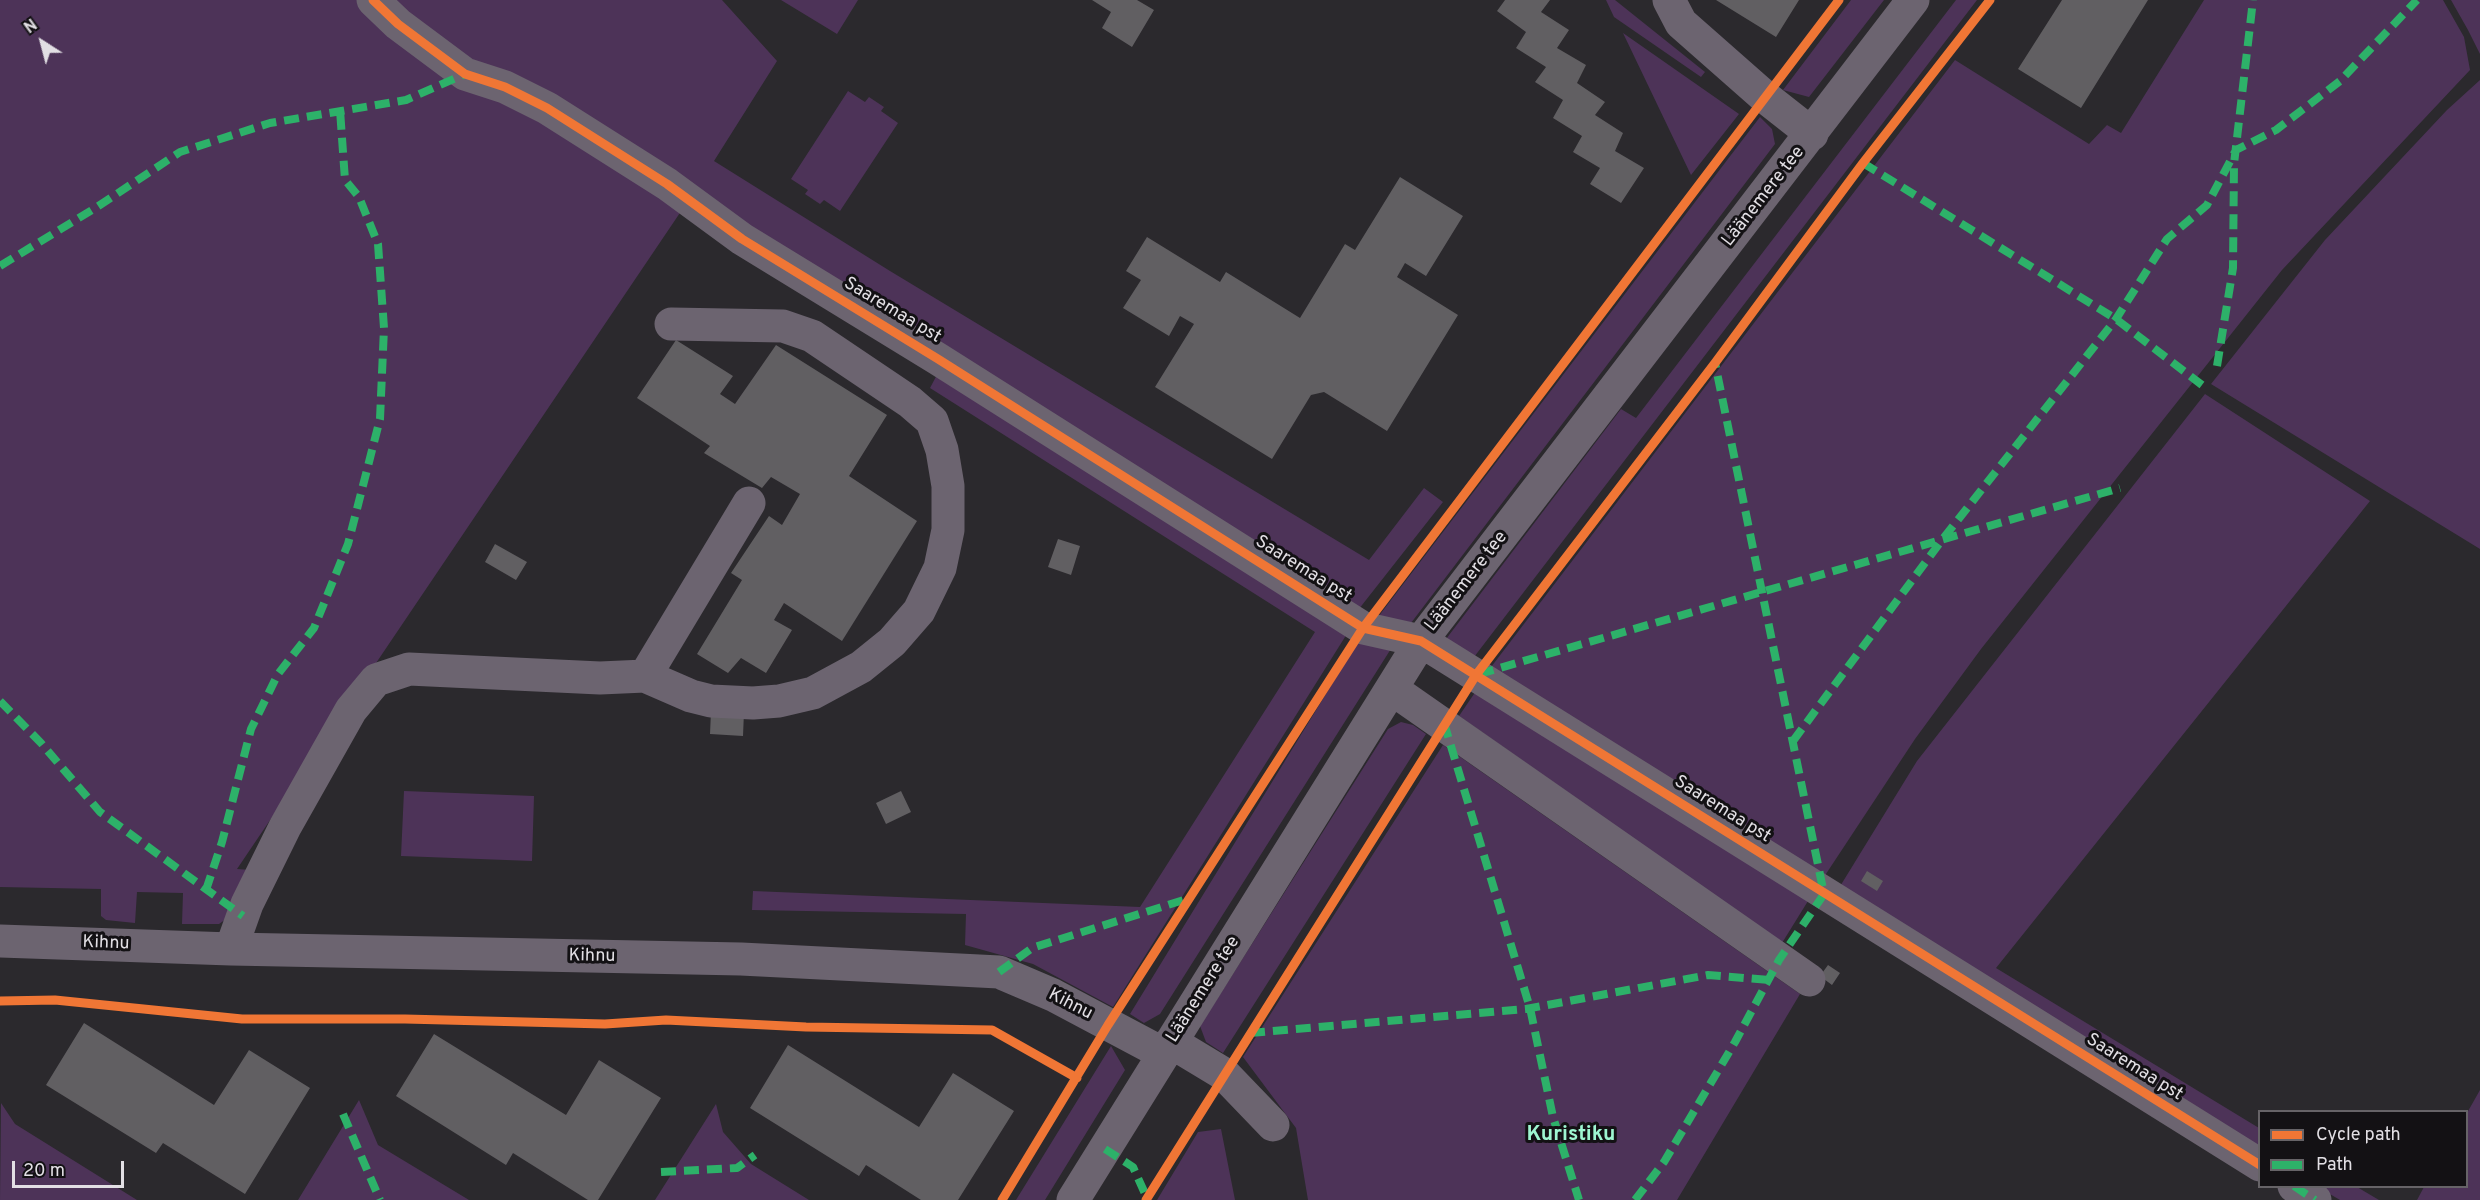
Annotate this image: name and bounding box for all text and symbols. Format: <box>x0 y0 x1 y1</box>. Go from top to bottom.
north arrow <box>12 12 72 72</box>
text: N <box>21 16 42 39</box>
street label: Läänemere tee <box>1718 143 1810 251</box>
street label: Saaremaa pst <box>839 273 945 349</box>
street label: Läänemere tee <box>1421 528 1513 636</box>
street label: Saaremaa pst <box>1251 532 1355 608</box>
street label: Saaremaa pst <box>1670 772 1774 848</box>
street label: Kihnu <box>82 932 130 956</box>
street label: Läänemere tee <box>1163 933 1245 1047</box>
street label: Kihnu <box>568 946 616 968</box>
street label: Kihnu <box>1044 985 1096 1025</box>
street label: Saaremaa pst <box>2082 1030 2186 1106</box>
legend <box>2258 1110 2468 1188</box>
district label: Kuristiku <box>1526 1123 1616 1149</box>
text: Cycle path <box>2316 1124 2401 1147</box>
scale bar <box>15 1149 128 1187</box>
text: Path <box>2316 1154 2353 1177</box>
text: 20 m <box>23 1160 65 1183</box>

